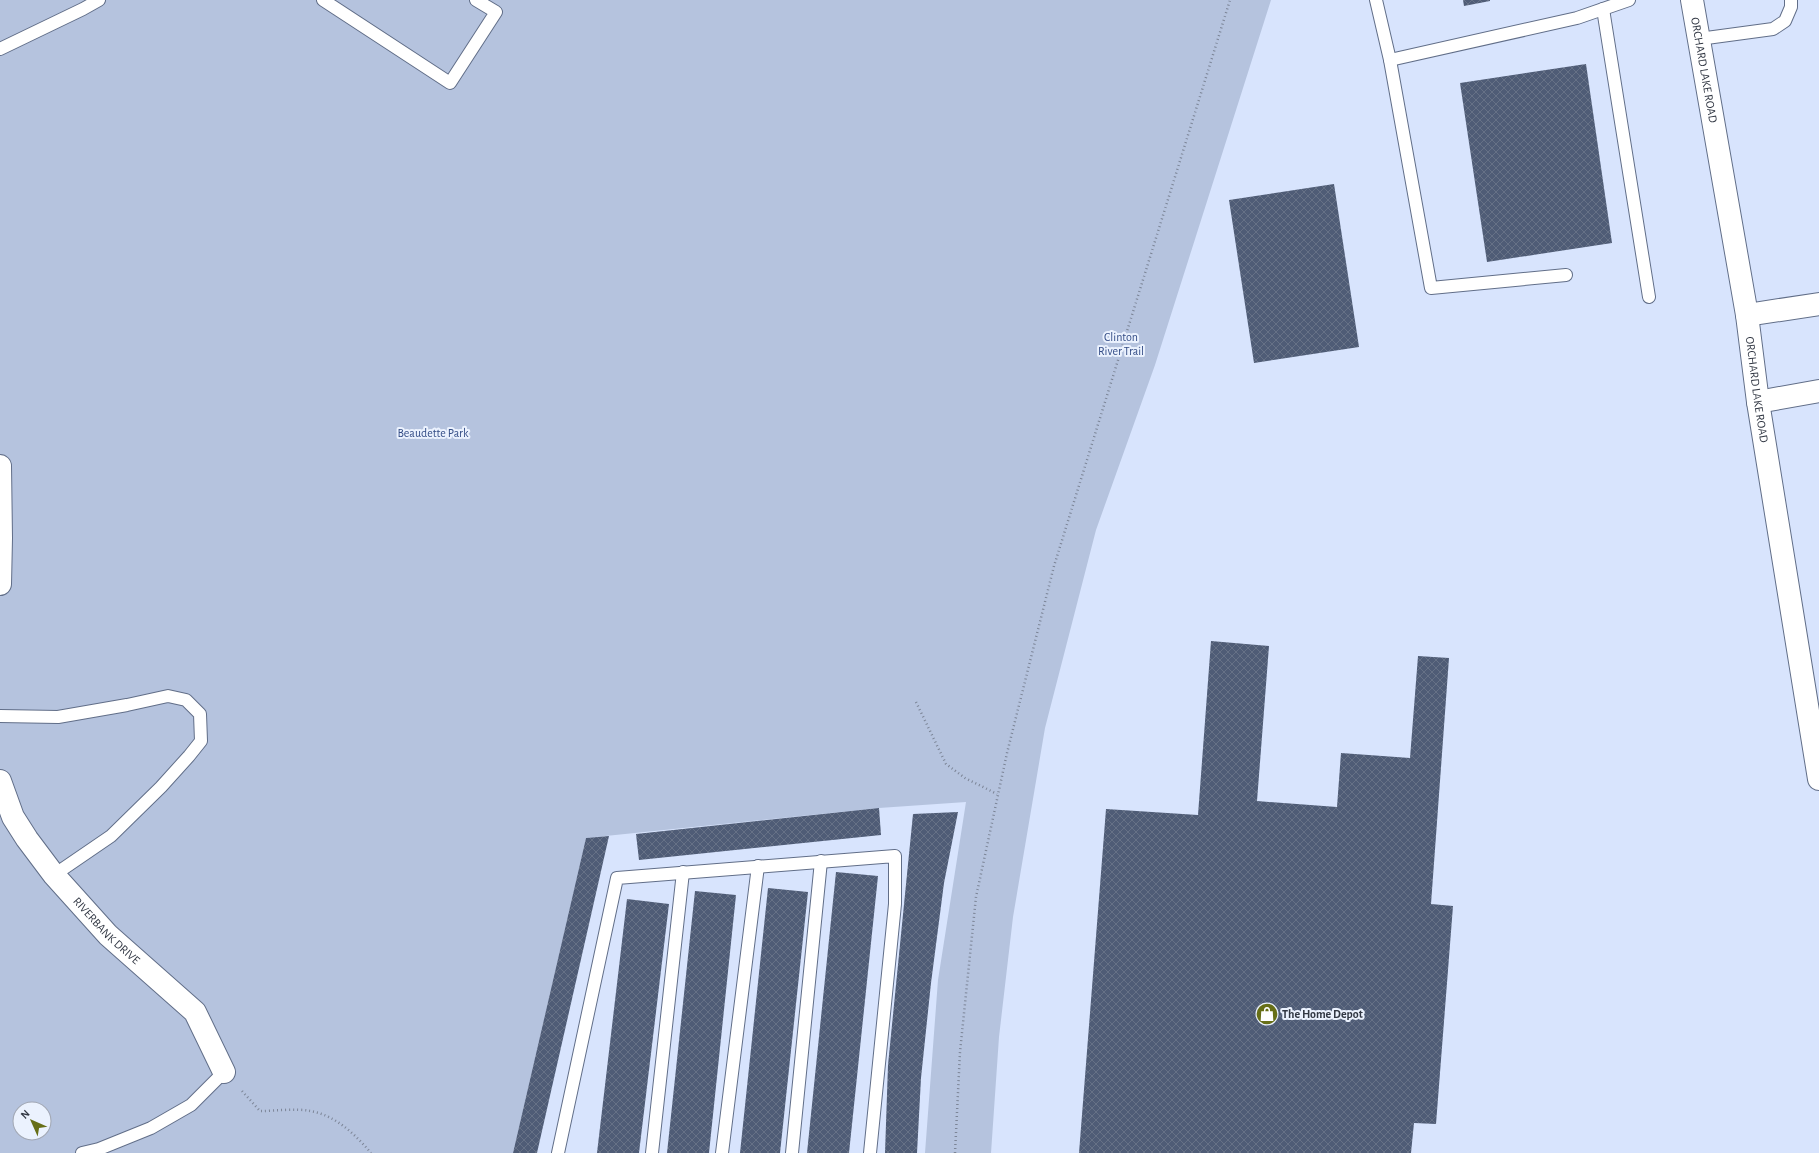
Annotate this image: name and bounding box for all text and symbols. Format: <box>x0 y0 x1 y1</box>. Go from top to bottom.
street label: ORCHARD LAKE ROAD <box>1689 16 1719 124</box>
park label: Clinton River Trail <box>1098 331 1144 357</box>
street label: ORCHARD LAKE ROAD <box>1744 336 1771 444</box>
park label: Beaudette Park <box>398 427 469 439</box>
street label: RIVERBANK DRIVE <box>71 895 142 966</box>
shop icon: The Home Depot <box>1254 1001 1280 1027</box>
place label: The Home Depot <box>1282 1008 1363 1020</box>
north arrow <box>12 1101 52 1141</box>
text: N <box>19 1108 32 1121</box>

